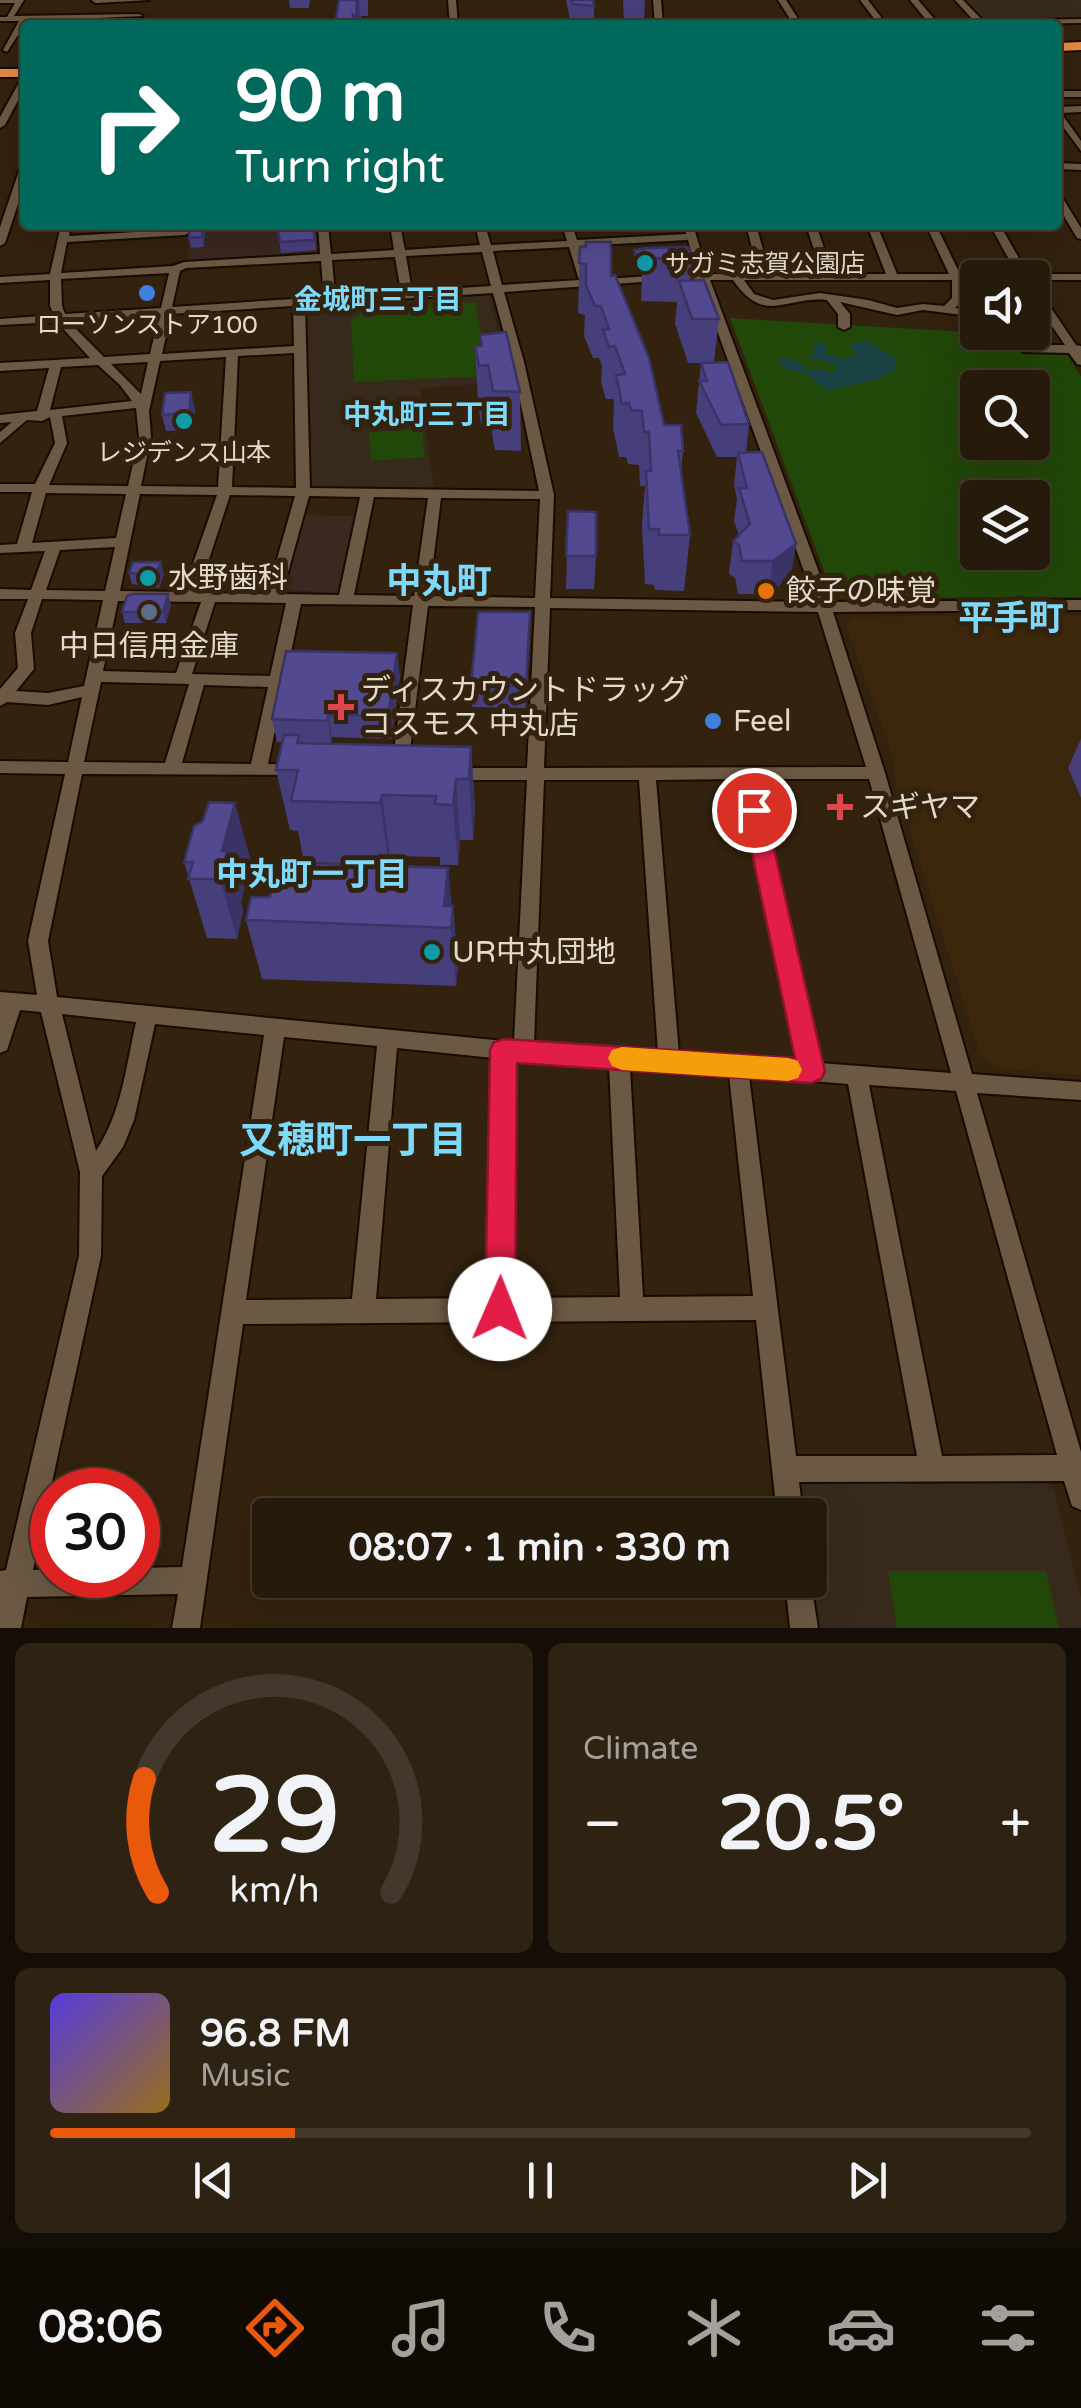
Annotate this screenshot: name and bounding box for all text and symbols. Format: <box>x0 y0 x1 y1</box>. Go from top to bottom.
text: 90 m <box>235 56 405 140</box>
icon: right <box>70 60 200 190</box>
text: Turn right <box>235 141 444 195</box>
place label: サガミ志賀公園店 <box>665 249 865 279</box>
marker: サガミ志賀公園店 <box>634 252 656 274</box>
map controls <box>960 260 1050 570</box>
button: sound <box>960 260 1050 350</box>
marker: ローソンストア100 <box>136 282 158 304</box>
district label: 金城町三丁目 <box>294 283 462 317</box>
place label: ローソンストア100 <box>36 310 258 340</box>
button: search <box>960 370 1050 460</box>
district label: 中丸町三丁目 <box>343 398 511 432</box>
marker: レジデンス山本 <box>173 410 195 432</box>
place label: レジデンス山本 <box>97 438 271 468</box>
button: layers <box>960 480 1050 570</box>
place label: 水野歯科 <box>168 560 288 597</box>
district label: 中丸町 <box>386 561 492 603</box>
marker: 水野歯科 <box>137 567 159 589</box>
place label: 餃子の味覚 <box>786 573 936 610</box>
marker: 餃子の味覚 <box>755 580 777 602</box>
district label: 平手町 <box>958 598 1064 640</box>
marker: 中日信用金庫 <box>138 601 160 623</box>
place label: 中日信用金庫 <box>59 628 239 665</box>
place label: ディスカウントドラッグ コスモス 中丸店 <box>361 672 689 743</box>
marker: ディスカウントドラッグ コスモス 中丸店 <box>330 696 352 718</box>
place label: Feel <box>733 703 791 740</box>
marker: Feel <box>702 710 724 732</box>
pin <box>712 768 797 853</box>
icon: arrive <box>727 783 782 838</box>
place label: スギヤマ <box>860 789 980 826</box>
marker: スギヤマ <box>829 796 851 818</box>
district label: 中丸町一丁目 <box>216 856 408 894</box>
place label: UR中丸団地 <box>452 934 616 971</box>
marker: UR中丸団地 <box>421 941 443 963</box>
district label: 又穂町一丁目 <box>239 1118 467 1164</box>
position arrow <box>448 1257 552 1361</box>
speed limit sign: 30 <box>30 1468 160 1598</box>
text: 08:07 · 1 min · 330 m <box>348 1525 731 1571</box>
text: Climate <box>583 1730 698 1768</box>
text: 29 <box>209 1755 339 1880</box>
text: 20.5° <box>717 1779 905 1869</box>
text: − <box>583 1792 622 1858</box>
text: + <box>1000 1792 1031 1858</box>
text: km/h <box>229 1869 319 1912</box>
text: 96.8 FM <box>200 2011 351 2057</box>
text: Music <box>200 2057 290 2095</box>
icon: previous <box>186 2153 241 2208</box>
icon: pause <box>513 2153 568 2208</box>
icon: next <box>840 2153 895 2208</box>
icon: directions <box>240 2293 310 2363</box>
icon: music <box>386 2293 456 2363</box>
icon: phone <box>533 2293 603 2363</box>
icon: climate <box>679 2293 749 2363</box>
icon: car <box>826 2293 896 2363</box>
icon: filters <box>973 2293 1043 2363</box>
text: 08:06 <box>38 2301 163 2355</box>

